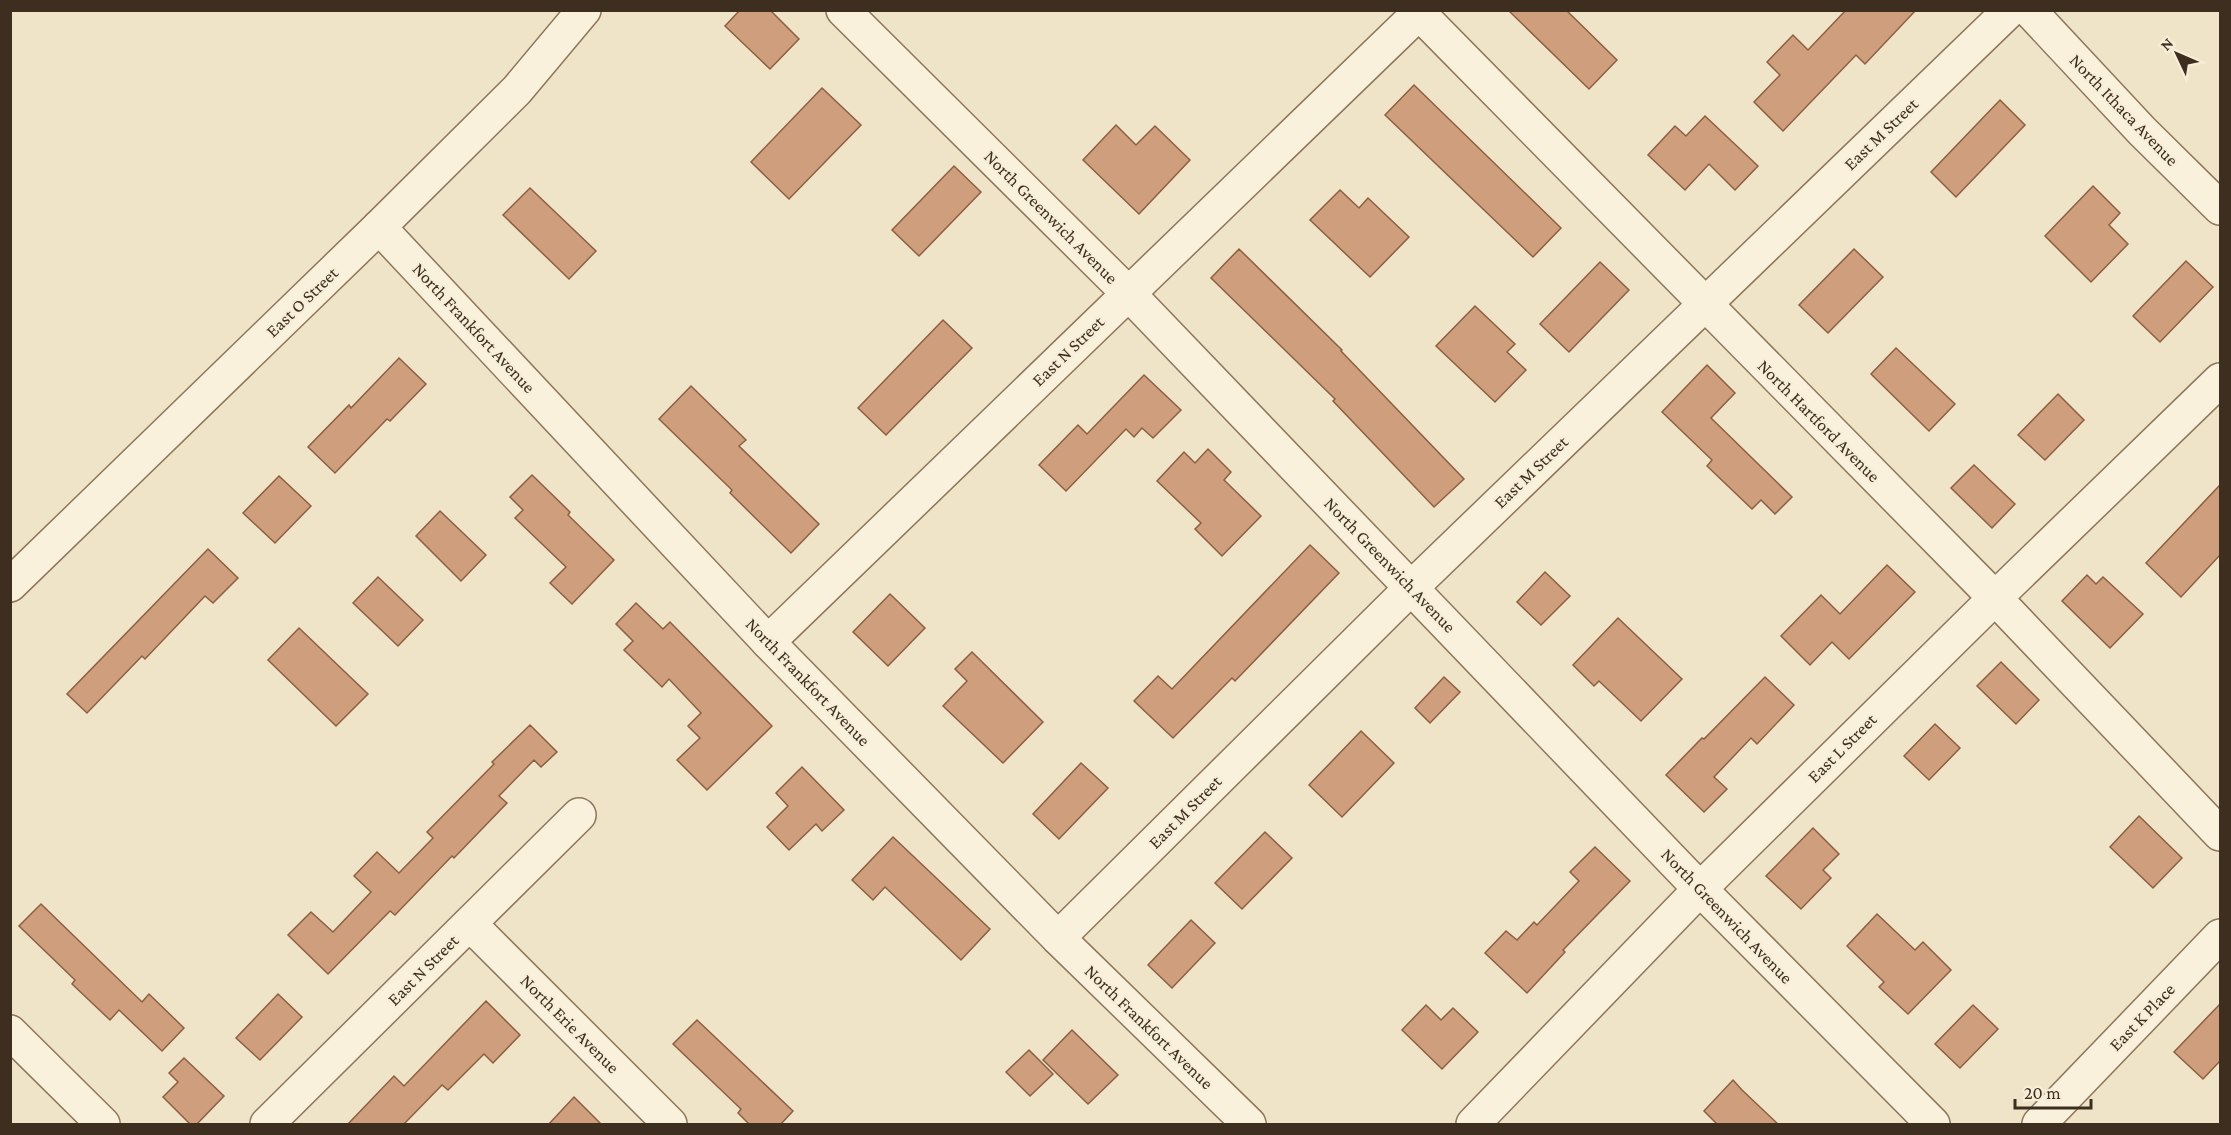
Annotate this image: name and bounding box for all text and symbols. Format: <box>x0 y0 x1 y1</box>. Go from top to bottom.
north arrow <box>2147 24 2207 84</box>
text: N <box>2157 34 2177 54</box>
street label: North Ithaca Avenue <box>2066 50 2183 170</box>
street label: East M Street <box>1840 93 1923 174</box>
street label: North Greenwich Avenue <box>980 146 1122 288</box>
street label: North Frankfort Avenue <box>409 259 539 397</box>
street label: East O Street <box>262 262 343 341</box>
street label: East N Street <box>1028 311 1109 390</box>
street label: North Hartford Avenue <box>1754 356 1884 486</box>
street label: East M Street <box>1490 431 1573 512</box>
street label: North Greenwich Avenue <box>1320 493 1460 637</box>
street label: North Frankfort Avenue <box>742 614 874 750</box>
street label: East L Street <box>1803 709 1881 787</box>
street label: East M Street <box>1144 771 1226 853</box>
street label: North Greenwich Avenue <box>1657 844 1797 988</box>
street label: East N Street <box>383 930 463 1010</box>
street label: North Frankfort Avenue <box>1081 961 1217 1093</box>
street label: North Erie Avenue <box>517 971 624 1078</box>
street label: East K Place <box>2105 979 2179 1055</box>
scale bar <box>2015 1072 2092 1110</box>
text: 20 m <box>2024 1083 2061 1103</box>

